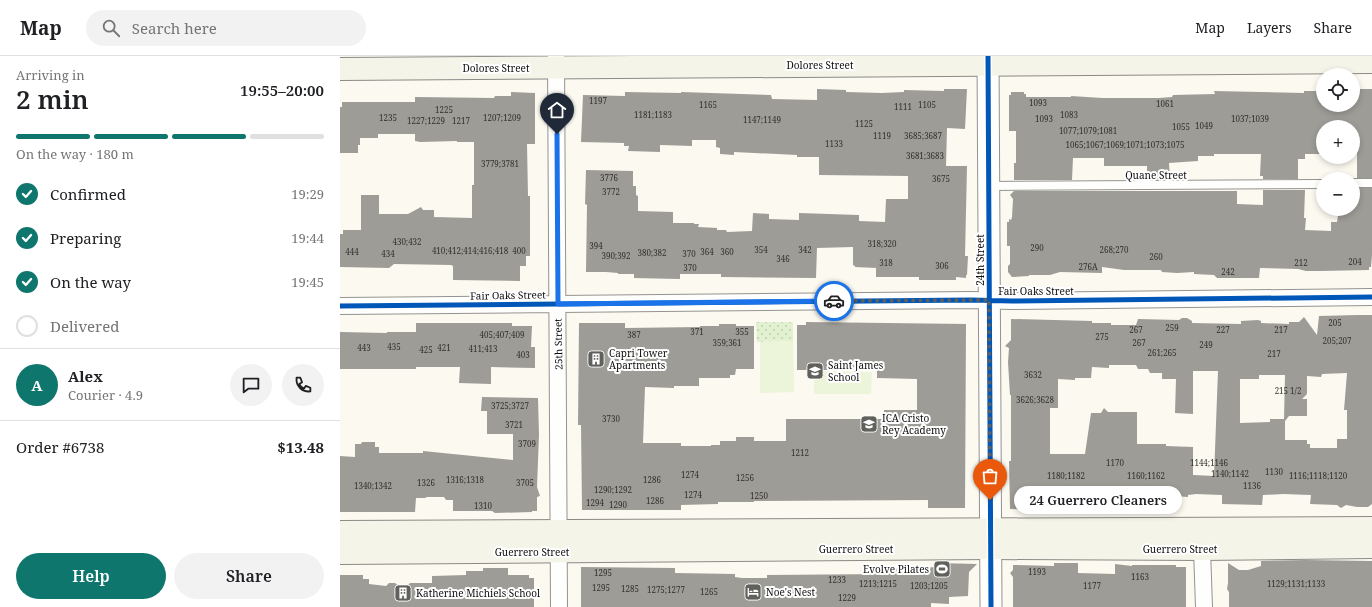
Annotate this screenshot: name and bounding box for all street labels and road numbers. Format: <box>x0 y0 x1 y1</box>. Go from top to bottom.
street label: Dolores Street <box>787 58 854 72</box>
street label: Dolores Street <box>463 61 530 75</box>
street label: Quane Street <box>1125 168 1187 182</box>
street label: 24th Street <box>973 234 987 286</box>
street label: Fair Oaks Street <box>998 284 1074 298</box>
street label: Fair Oaks Street <box>470 287 546 303</box>
street label: 25th Street <box>551 318 565 370</box>
street label: Guerrero Street <box>819 542 894 556</box>
street label: Guerrero Street <box>1143 542 1218 556</box>
street label: Guerrero Street <box>495 545 570 559</box>

